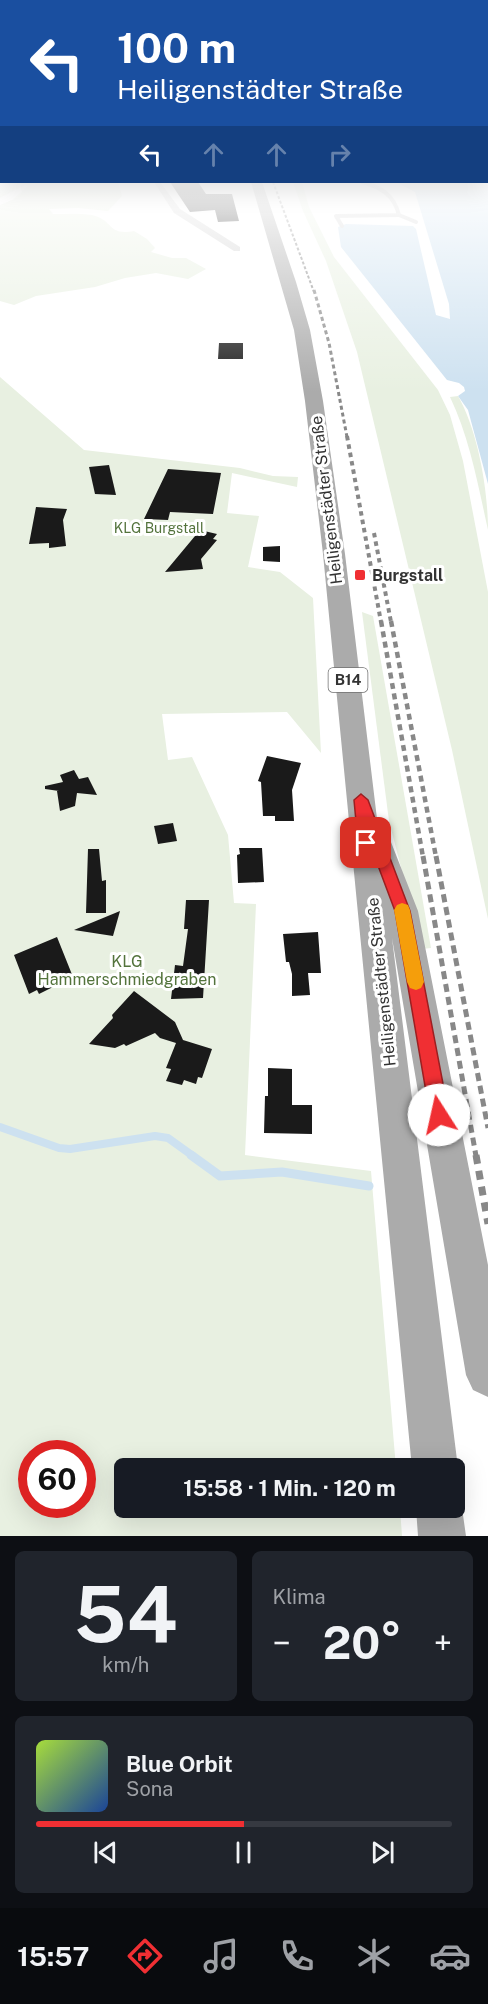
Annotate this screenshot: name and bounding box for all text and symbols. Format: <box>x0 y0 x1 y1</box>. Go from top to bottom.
text: 100 m <box>117 23 236 72</box>
icon: left <box>18 24 96 102</box>
text: Heiligenstädter Straße <box>117 73 403 105</box>
icon: left <box>134 138 167 171</box>
icon: ahead <box>197 138 230 171</box>
icon: ahead <box>260 138 293 171</box>
icon: right <box>323 138 356 171</box>
street label: Heiligenstädter Straße <box>307 415 346 585</box>
park label: KLG Burgstall <box>114 520 204 536</box>
place label: Burgstall <box>372 566 443 585</box>
marker: Burgstall <box>353 568 367 582</box>
road number: B14 <box>328 668 368 692</box>
pin <box>340 817 391 868</box>
icon: arrive <box>349 826 382 859</box>
street label: Heiligenstädter Straße <box>363 897 400 1067</box>
park label: KLG Hammerschmiedgraben <box>38 952 216 989</box>
position arrow <box>407 1083 471 1147</box>
speed limit sign: 60 <box>18 1440 96 1518</box>
text: 15:58 · 1 Min. · 120 m <box>183 1475 396 1501</box>
text: 54 <box>74 1568 178 1660</box>
text: Klima <box>273 1585 326 1609</box>
text: 20° <box>323 1616 402 1669</box>
text: − <box>273 1624 291 1662</box>
text: + <box>434 1624 452 1662</box>
text: km/h <box>102 1653 149 1677</box>
text: Blue Orbit <box>126 1751 233 1777</box>
text: Sona <box>126 1777 173 1801</box>
icon: previous <box>89 1836 122 1869</box>
icon: pause <box>227 1836 260 1869</box>
icon: next <box>366 1836 399 1869</box>
icon: directions <box>124 1935 166 1977</box>
icon: music <box>200 1935 242 1977</box>
icon: phone <box>276 1935 318 1977</box>
icon: climate <box>353 1935 395 1977</box>
icon: car <box>429 1935 471 1977</box>
text: 15:57 <box>17 1940 89 1972</box>

